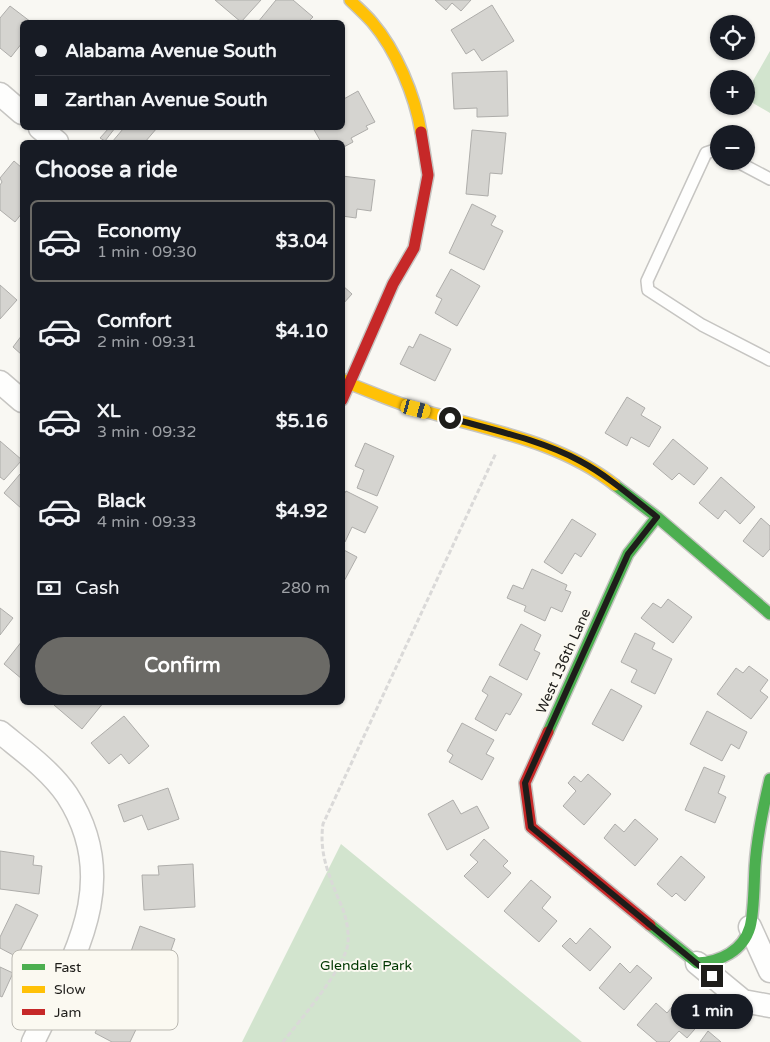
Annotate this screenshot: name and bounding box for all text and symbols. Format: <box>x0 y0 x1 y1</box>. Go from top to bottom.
map controls <box>710 15 755 170</box>
button: locate <box>710 15 755 60</box>
text: Alabama Avenue South <box>65 40 277 62</box>
button: + <box>710 70 755 115</box>
text: Zarthan Avenue South <box>65 89 268 111</box>
button: − <box>710 125 755 170</box>
text: Choose a ride <box>35 157 178 183</box>
icon: car <box>37 219 82 264</box>
text: Economy <box>97 220 181 242</box>
text: $3.04 <box>276 230 328 252</box>
text: 1 min · 09:30 <box>97 242 196 262</box>
icon: car <box>37 309 82 354</box>
text: Comfort <box>97 310 171 332</box>
text: $4.10 <box>276 320 328 342</box>
text: 2 min · 09:31 <box>97 332 196 352</box>
car <box>399 398 432 420</box>
icon: car <box>37 399 82 444</box>
text: XL <box>97 400 121 422</box>
route start <box>439 407 461 429</box>
text: $5.16 <box>276 410 328 432</box>
text: 3 min · 09:32 <box>97 422 196 442</box>
icon: car <box>37 489 82 534</box>
text: Black <box>97 490 146 512</box>
text: $4.92 <box>276 500 328 522</box>
text: 4 min · 09:33 <box>97 512 196 532</box>
icon: cash <box>35 574 63 602</box>
text: Cash <box>75 577 120 599</box>
text: 280 m <box>281 578 330 598</box>
street label: West 136th Lane <box>533 606 594 716</box>
button: Confirm <box>35 637 330 695</box>
legend <box>12 950 178 1030</box>
park label: Glendale Park <box>320 957 412 974</box>
text: Fast <box>54 959 82 976</box>
route end <box>701 965 723 987</box>
text: Slow <box>54 981 86 998</box>
callout: 1 min <box>671 994 753 1028</box>
text: 1 min <box>691 1001 733 1021</box>
text: Jam <box>54 1004 81 1021</box>

